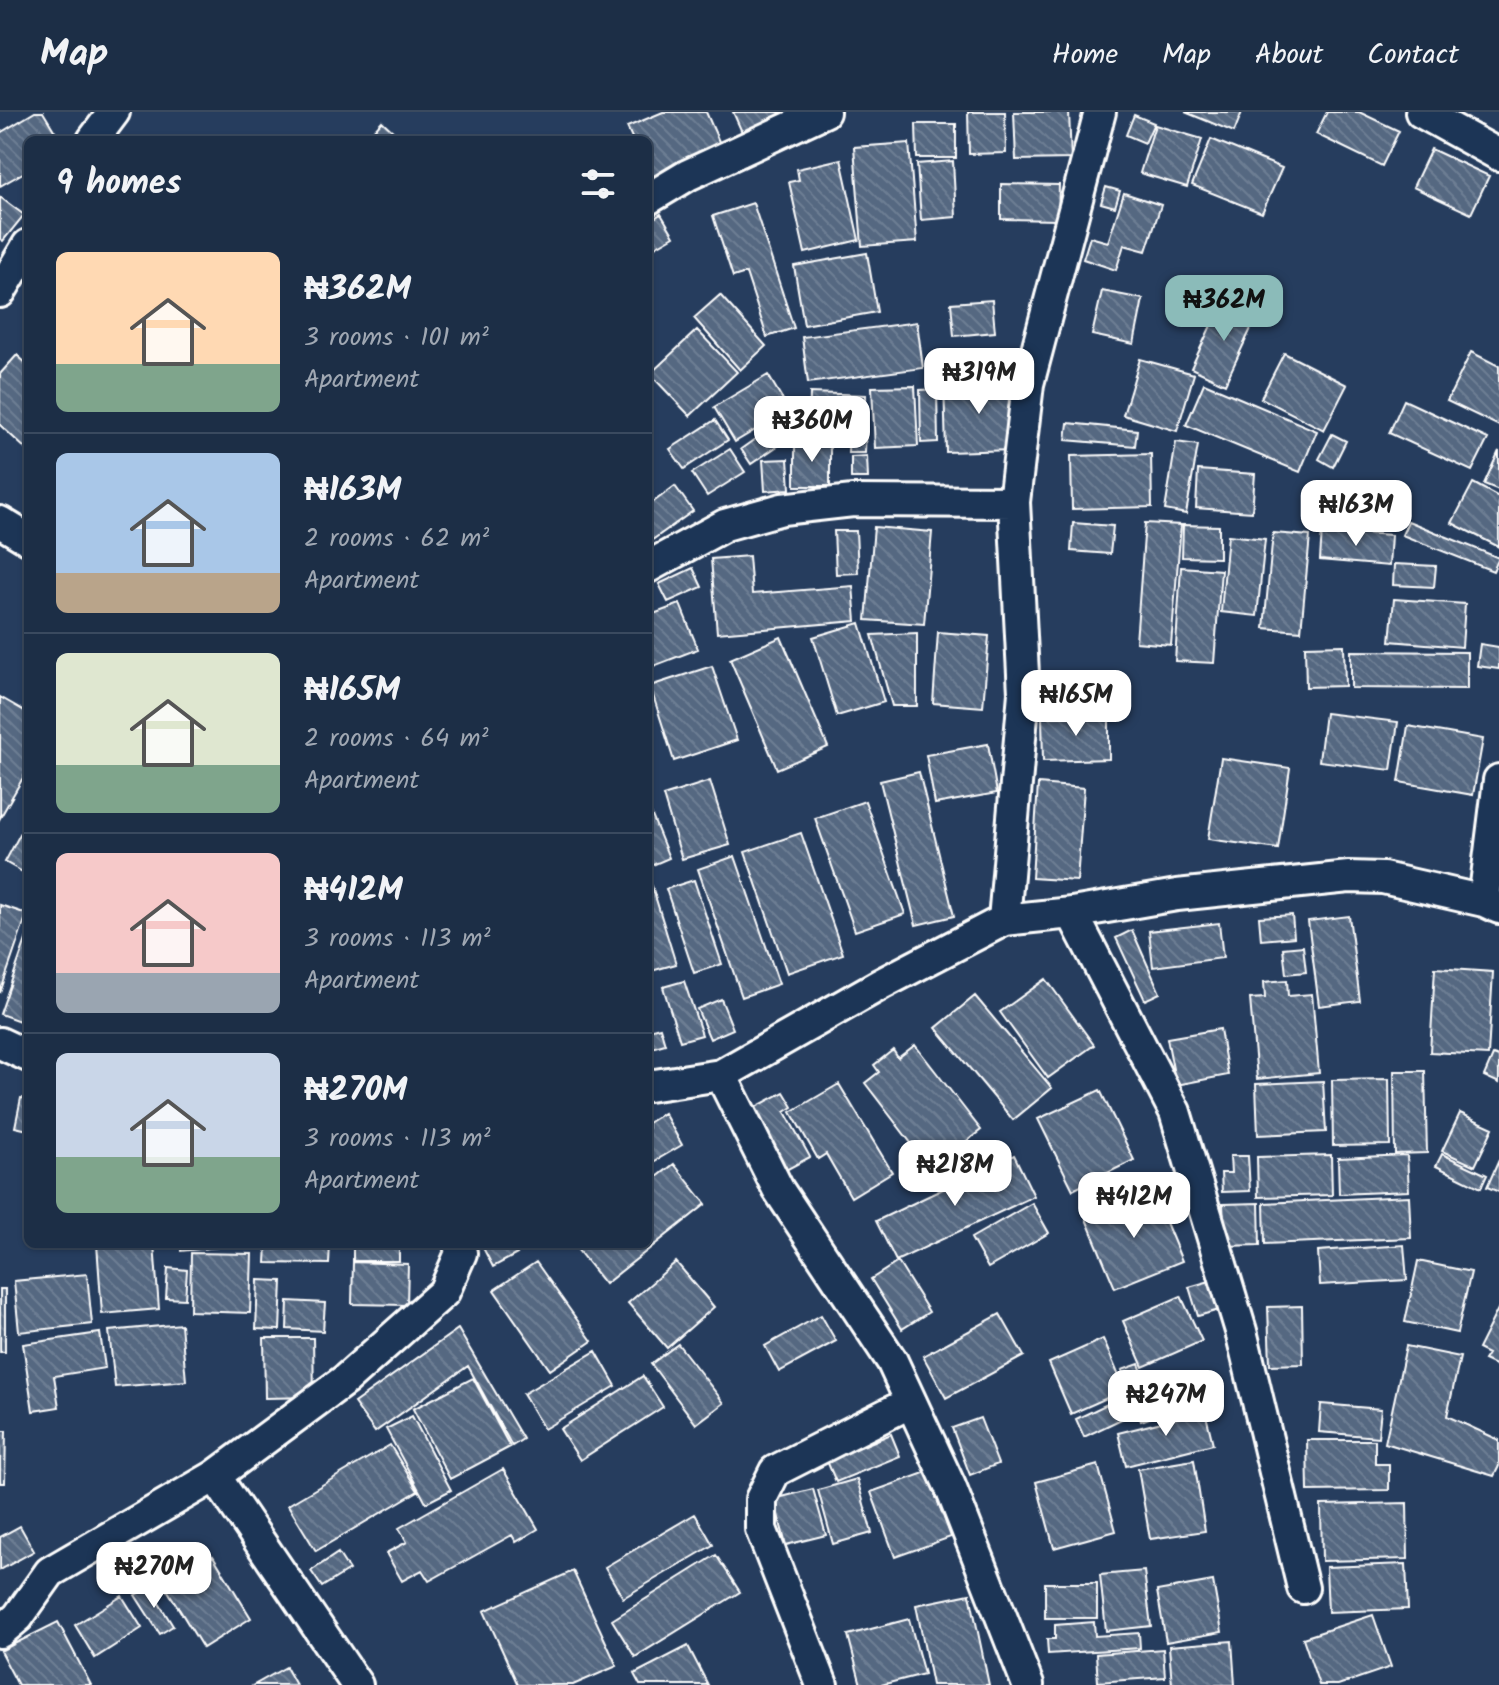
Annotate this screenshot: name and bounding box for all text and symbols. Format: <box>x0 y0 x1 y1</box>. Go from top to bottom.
text: Map <box>40 25 109 85</box>
text: Home <box>1052 33 1118 78</box>
text: Map <box>1162 33 1211 78</box>
text: About <box>1255 33 1323 78</box>
text: Contact <box>1367 33 1459 78</box>
text: 9 homes <box>56 157 181 211</box>
icon: filters <box>576 162 620 206</box>
text: ₦362M <box>304 263 411 317</box>
pin: ₦362M <box>1168 275 1280 343</box>
text: ₦362M <box>1183 280 1265 322</box>
icon: home <box>120 284 216 380</box>
text: 3 rooms · 101 m² <box>304 317 489 359</box>
pin: ₦319M <box>923 348 1035 416</box>
text: ₦319M <box>942 353 1016 395</box>
text: Apartment <box>304 359 419 401</box>
pin: ₦360M <box>756 396 868 464</box>
text: ₦360M <box>772 401 852 443</box>
text: ₦163M <box>304 464 402 518</box>
pin: ₦163M <box>1300 480 1412 548</box>
icon: home <box>120 485 216 581</box>
text: ₦163M <box>1319 485 1393 527</box>
text: 2 rooms · 62 m² <box>304 518 489 560</box>
text: Apartment <box>304 560 419 602</box>
text: ₦165M <box>304 664 400 718</box>
pin: ₦165M <box>1020 670 1132 738</box>
text: ₦165M <box>1039 675 1113 717</box>
icon: home <box>120 685 216 781</box>
text: 2 rooms · 64 m² <box>304 718 488 760</box>
text: Apartment <box>304 760 419 802</box>
text: ₦412M <box>304 864 403 918</box>
icon: home <box>120 885 216 981</box>
text: 3 rooms · 113 m² <box>304 918 491 960</box>
text: Apartment <box>304 960 419 1002</box>
text: ₦270M <box>304 1064 408 1118</box>
icon: home <box>120 1085 216 1181</box>
text: 3 rooms · 113 m² <box>304 1118 491 1160</box>
pin: ₦218M <box>899 1140 1011 1208</box>
text: ₦218M <box>917 1145 993 1187</box>
text: Apartment <box>304 1160 419 1202</box>
pin: ₦412M <box>1078 1172 1190 1240</box>
text: ₦412M <box>1096 1177 1172 1219</box>
pin: ₦247M <box>1110 1370 1222 1438</box>
text: ₦247M <box>1126 1375 1206 1417</box>
pin: ₦270M <box>98 1542 210 1610</box>
text: ₦270M <box>114 1547 194 1589</box>

